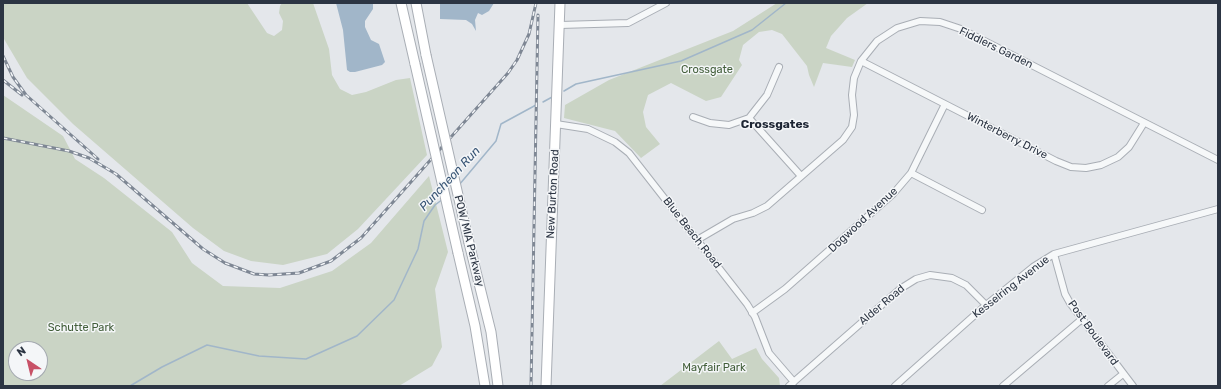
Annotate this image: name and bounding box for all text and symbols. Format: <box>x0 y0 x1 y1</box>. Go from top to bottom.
street label: Fiddlers Garden <box>957 24 1035 72</box>
park label: Crossgate <box>681 63 733 77</box>
street label: Winterberry Drive <box>964 110 1050 162</box>
district label: Crossgates <box>741 118 809 132</box>
water label: Puncheon Run <box>417 144 483 214</box>
street label: New Burton Road <box>544 149 562 239</box>
street label: Dogwood Avenue <box>826 185 900 255</box>
street label: POW/MIA Parkway <box>451 194 487 288</box>
street label: Blue Beach Road <box>660 195 724 271</box>
street label: Kesselring Avenue <box>970 253 1052 321</box>
street label: Alder Road <box>856 282 908 328</box>
street label: Post Boulevard <box>1065 298 1121 368</box>
park label: Schutte Park <box>48 321 114 335</box>
north arrow <box>8 341 48 381</box>
text: N <box>14 344 28 359</box>
park label: Mayfair Park <box>682 361 746 375</box>

